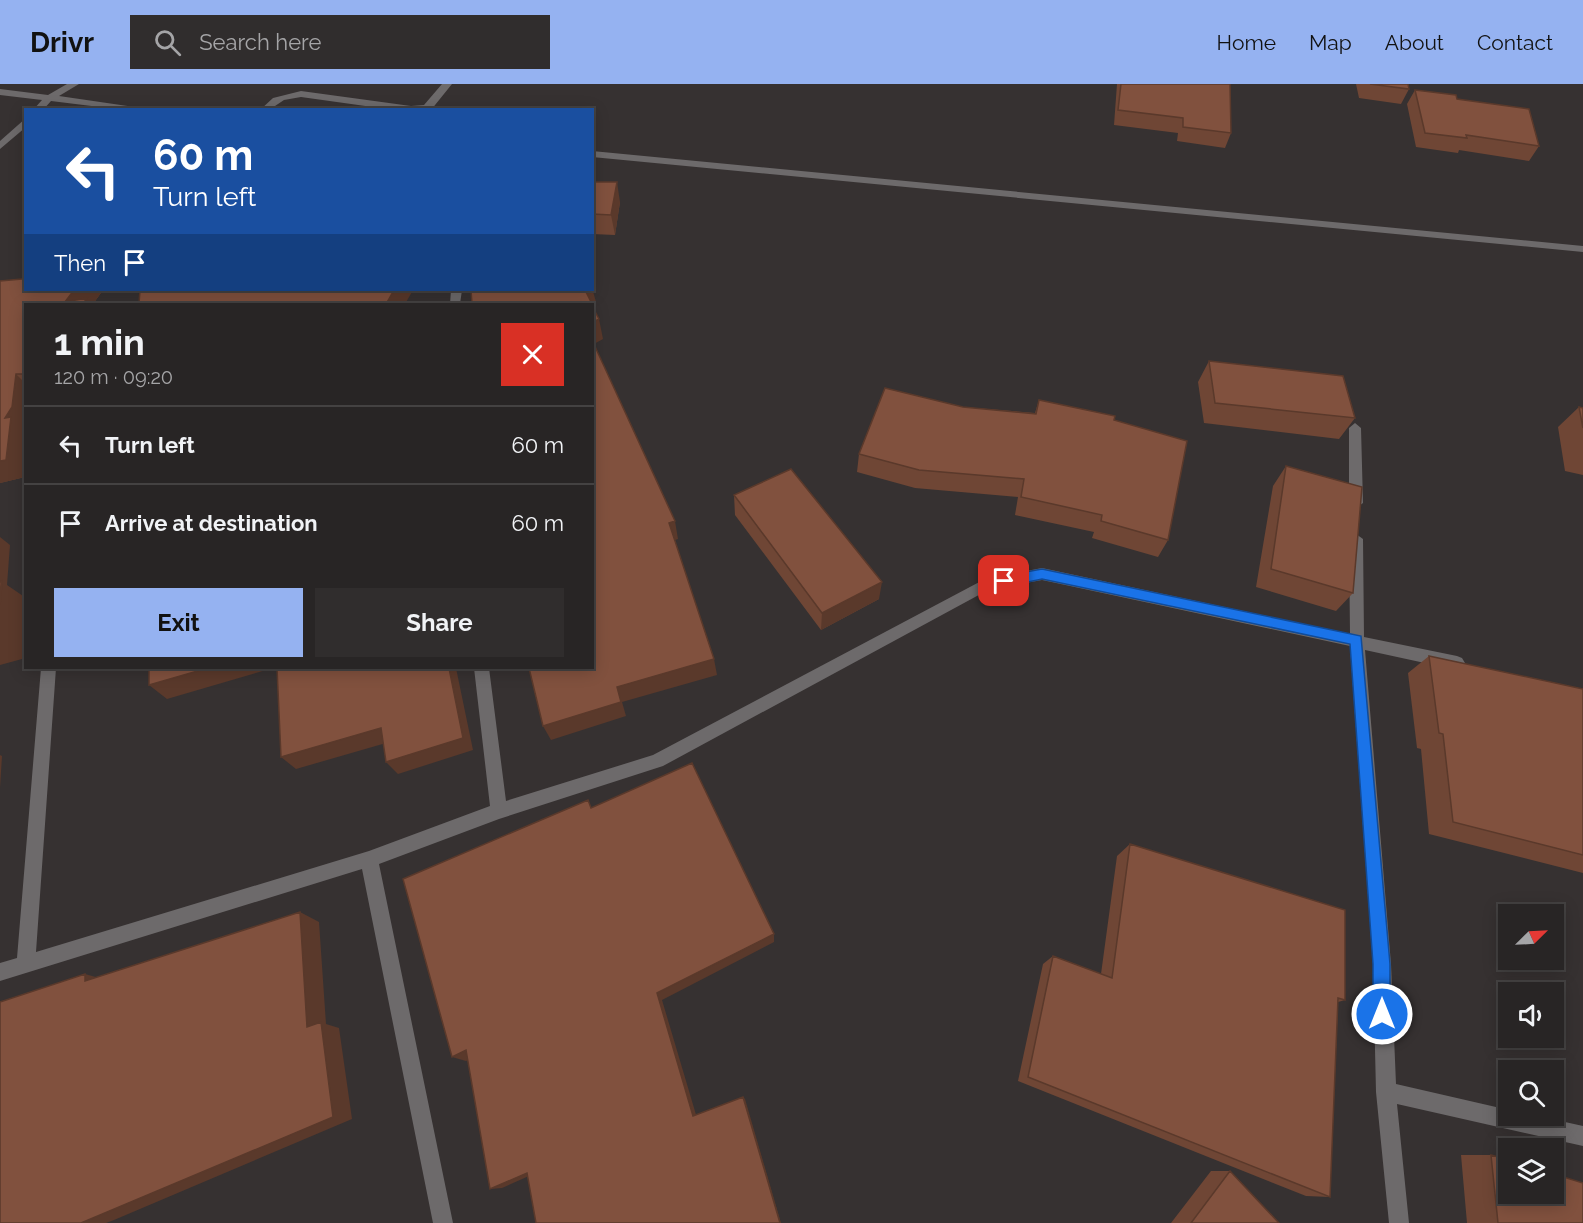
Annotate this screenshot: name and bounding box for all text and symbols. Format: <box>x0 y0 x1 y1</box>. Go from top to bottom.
search box <box>130 15 550 69</box>
text: Drivr <box>30 26 94 59</box>
icon: search <box>151 26 184 59</box>
text: Search here <box>199 29 321 55</box>
text: Home <box>1217 30 1276 55</box>
text: Map <box>1309 30 1352 55</box>
text: About <box>1385 30 1444 55</box>
text: Contact <box>1477 30 1553 55</box>
text: 60 m <box>153 131 253 180</box>
icon: left <box>54 132 132 210</box>
text: Turn left <box>153 181 256 212</box>
icon: arrive <box>118 246 151 279</box>
text: Then <box>54 250 106 276</box>
text: 1 min <box>54 321 145 363</box>
button: close <box>501 323 564 386</box>
text: 120 m · 09:20 <box>54 365 173 389</box>
icon: left <box>54 429 87 462</box>
text: Turn left <box>105 432 195 458</box>
text: 60 m <box>511 432 564 458</box>
icon: arrive <box>54 507 87 540</box>
text: Arrive at destination <box>105 510 318 536</box>
text: 60 m <box>511 510 564 536</box>
pin <box>978 555 1029 606</box>
icon: arrive <box>987 564 1020 597</box>
button: Exit <box>54 588 303 657</box>
button: Share <box>315 588 564 657</box>
north arrow <box>1498 904 1564 970</box>
map controls <box>1498 904 1564 1204</box>
position arrow <box>1350 982 1414 1046</box>
button: sound <box>1498 982 1564 1048</box>
button: search <box>1498 1060 1564 1126</box>
button: layers <box>1498 1138 1564 1204</box>

